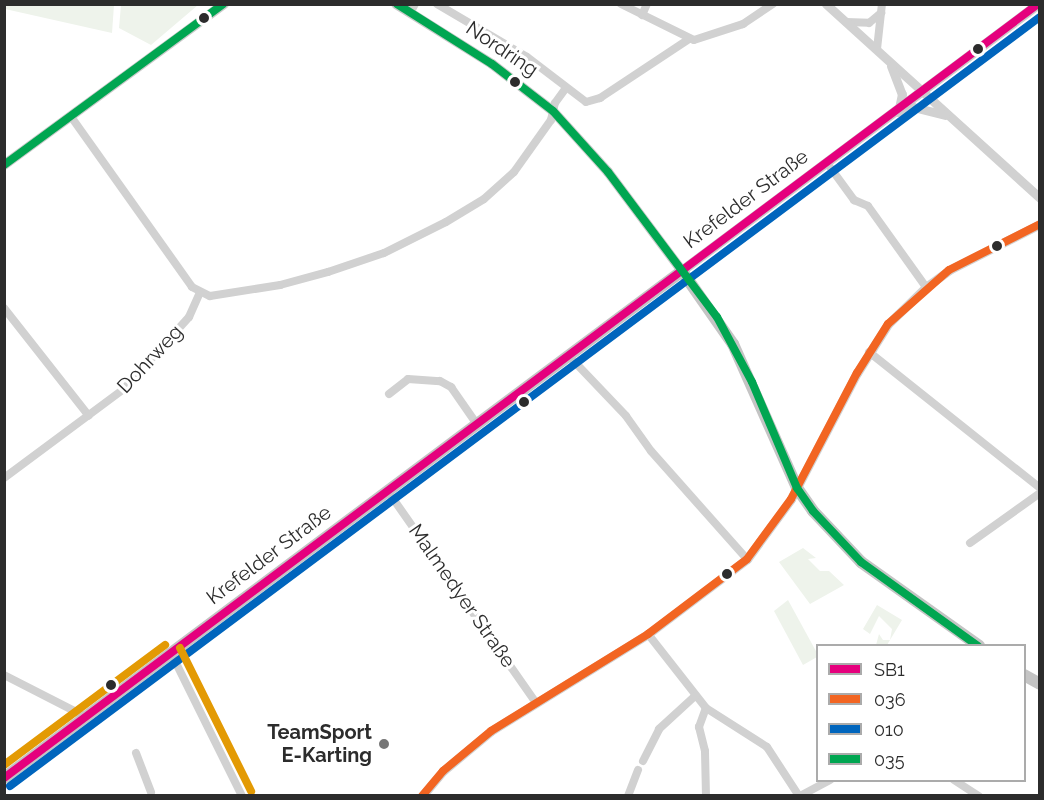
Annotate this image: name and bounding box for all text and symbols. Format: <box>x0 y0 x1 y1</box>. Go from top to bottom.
unlabelled marker <box>198 12 210 24</box>
street label: Nordring <box>461 16 543 82</box>
unlabelled marker <box>972 43 984 55</box>
unlabelled marker <box>509 76 521 88</box>
street label: Krefelder Straße <box>679 144 813 254</box>
unlabelled marker <box>991 240 1003 252</box>
street label: Dohrweg <box>112 320 188 398</box>
unlabelled marker <box>518 396 530 408</box>
street label: Krefelder Straße <box>202 500 336 610</box>
street label: Malmedyer Straße <box>403 520 521 672</box>
unlabelled marker <box>721 568 733 580</box>
legend <box>816 644 1026 782</box>
text: SB1 <box>874 659 905 680</box>
unlabelled marker <box>105 679 117 691</box>
text: 036 <box>874 689 905 710</box>
text: 010 <box>874 719 904 740</box>
place label: TeamSport E-Karting <box>267 720 372 767</box>
marker: TeamSport E-Karting <box>377 737 391 751</box>
text: 035 <box>874 749 904 770</box>

